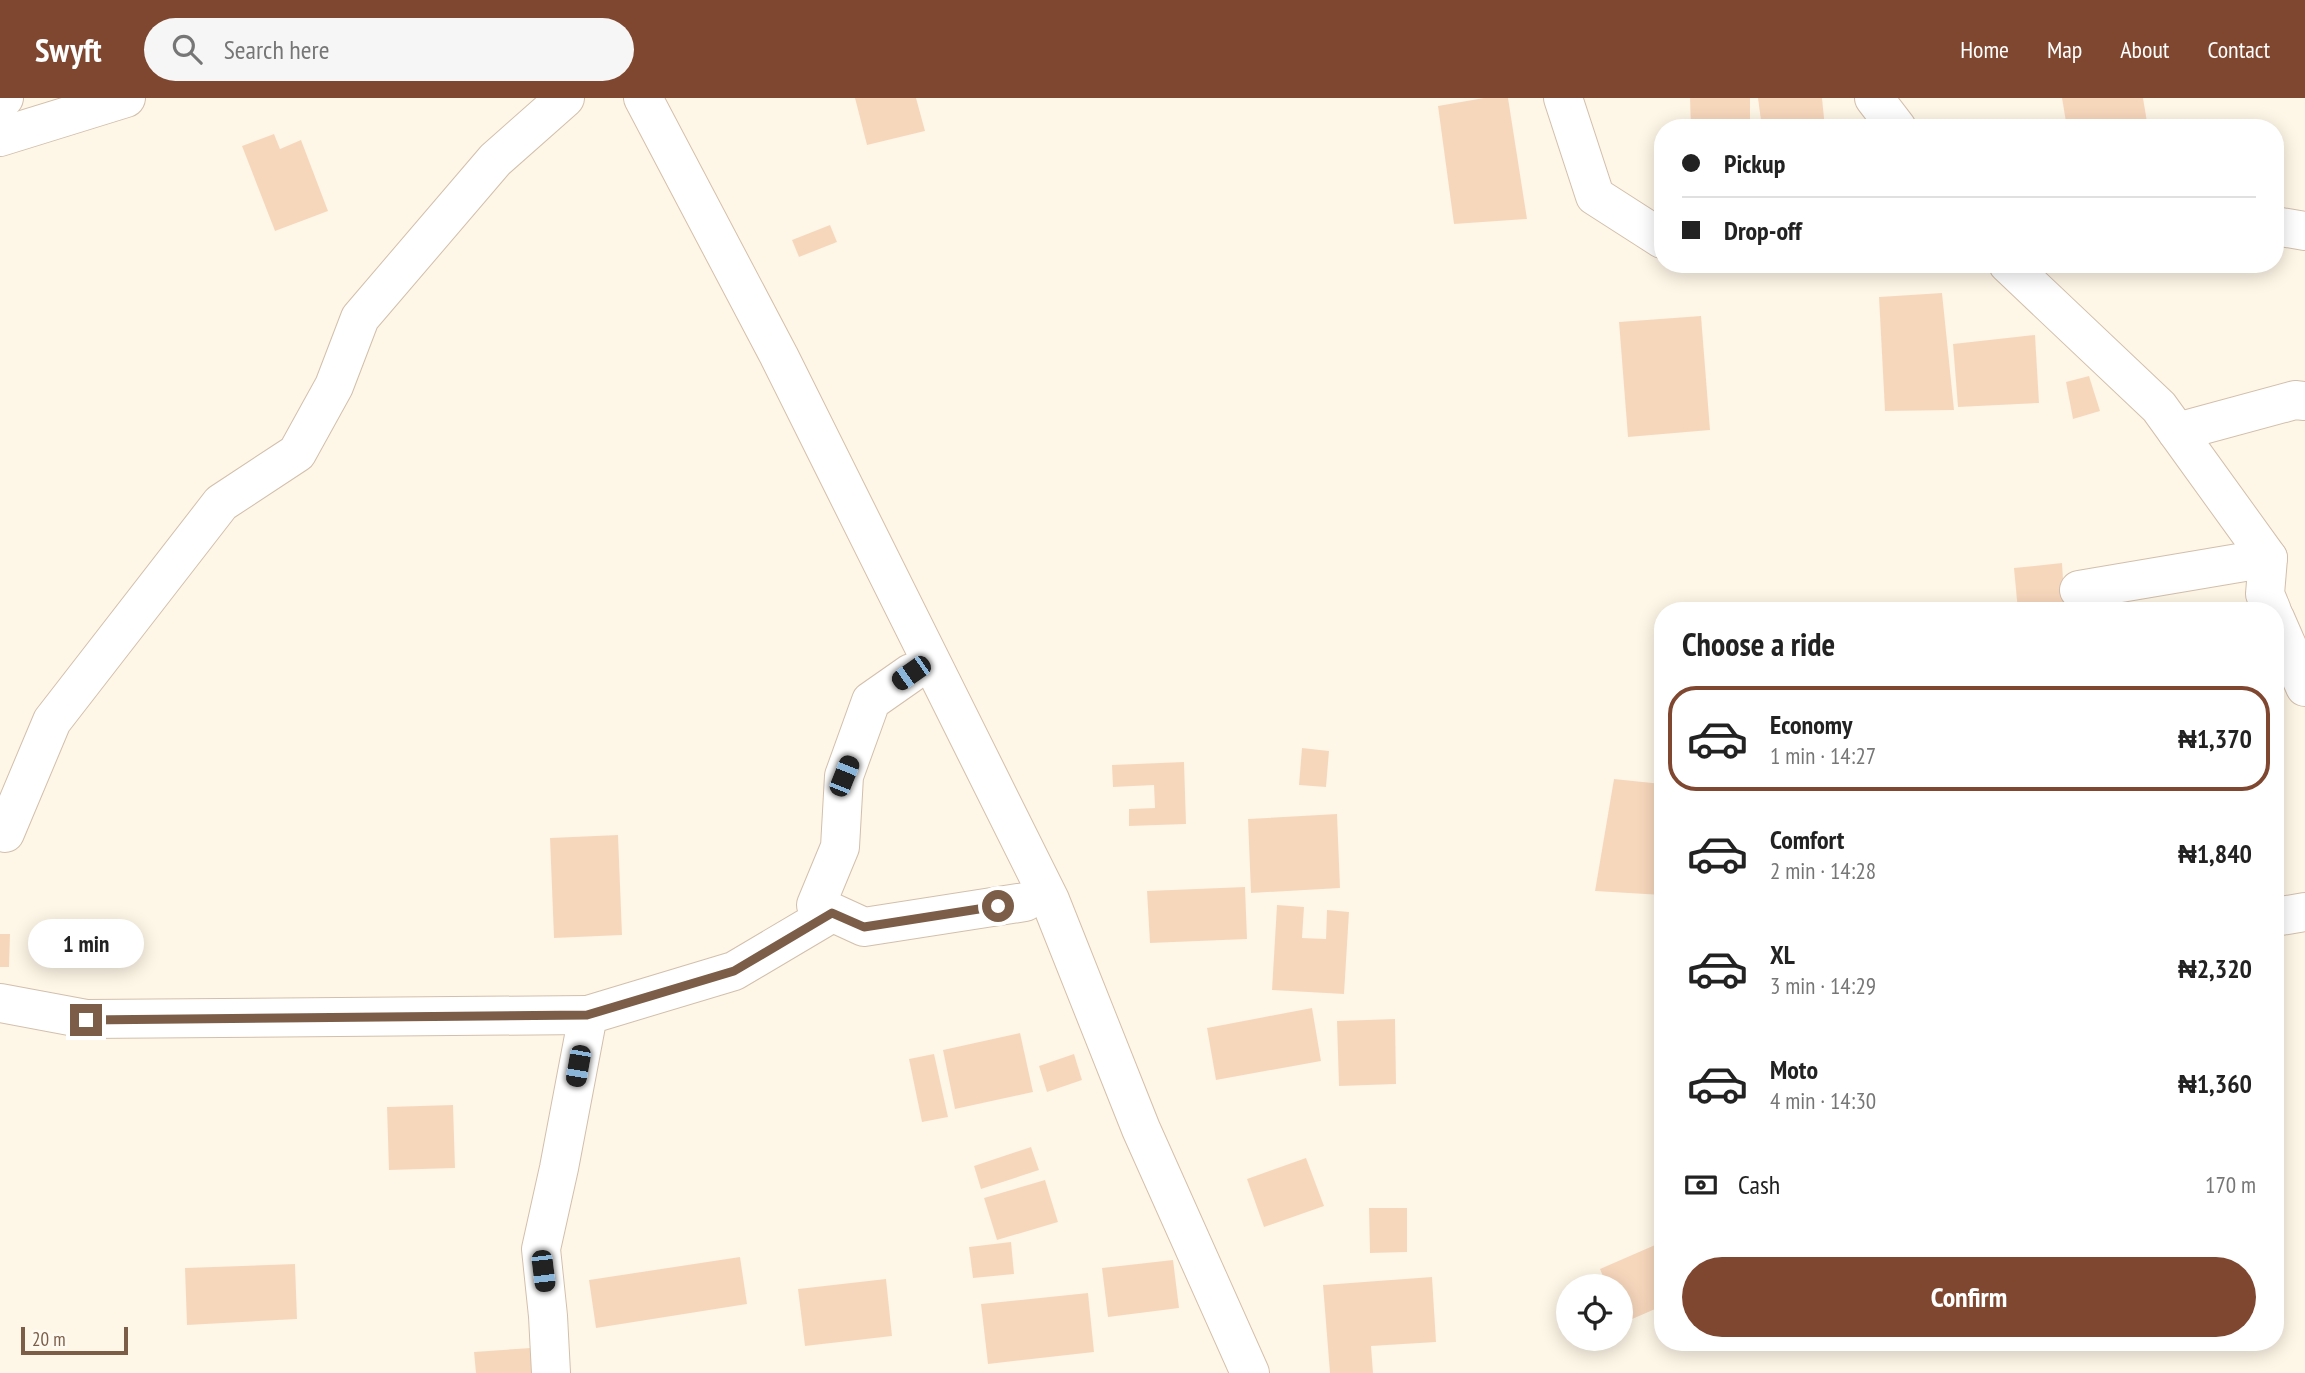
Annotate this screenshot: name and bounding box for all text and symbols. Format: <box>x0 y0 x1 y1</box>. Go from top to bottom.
search box <box>144 18 634 81</box>
text: Swyft <box>35 28 102 71</box>
icon: search <box>168 30 206 68</box>
text: Search here <box>224 33 329 66</box>
text: Home <box>1960 34 2009 65</box>
text: Map <box>2047 34 2082 65</box>
text: About <box>2120 34 2169 65</box>
text: Contact <box>2207 34 2270 65</box>
text: Pickup <box>1724 147 1785 180</box>
text: Drop-off <box>1724 214 1802 247</box>
text: Choose a ride <box>1682 623 1835 665</box>
car <box>888 652 935 694</box>
icon: car <box>1686 707 1749 770</box>
text: Economy <box>1770 708 1852 741</box>
text: ₦1,370 <box>2178 722 2252 755</box>
text: 1 min · 14:27 <box>1770 741 1876 770</box>
car <box>827 753 862 799</box>
icon: car <box>1686 822 1749 885</box>
text: Comfort <box>1770 823 1844 856</box>
text: ₦1,840 <box>2178 837 2252 870</box>
text: 2 min · 14:28 <box>1770 856 1876 885</box>
route start <box>982 890 1014 922</box>
callout: 1 min <box>28 918 144 968</box>
text: 1 min <box>63 929 109 958</box>
icon: car <box>1686 937 1749 1000</box>
text: XL <box>1770 938 1795 971</box>
text: ₦2,320 <box>2178 952 2252 985</box>
text: 3 min · 14:29 <box>1770 971 1876 1000</box>
route end <box>70 1004 102 1036</box>
car <box>565 1043 592 1089</box>
icon: car <box>1686 1052 1749 1115</box>
text: Moto <box>1770 1053 1818 1086</box>
text: ₦1,360 <box>2178 1067 2252 1100</box>
text: 4 min · 14:30 <box>1770 1086 1876 1115</box>
icon: cash <box>1682 1166 1720 1204</box>
text: Cash <box>1738 1168 1780 1201</box>
text: 170 m <box>2205 1170 2256 1199</box>
car <box>531 1249 556 1293</box>
button: Confirm <box>1682 1257 2256 1337</box>
map controls <box>1556 1274 1633 1351</box>
button: locate <box>1556 1274 1633 1351</box>
scale bar <box>21 1324 128 1356</box>
text: 20 m <box>32 1327 66 1351</box>

